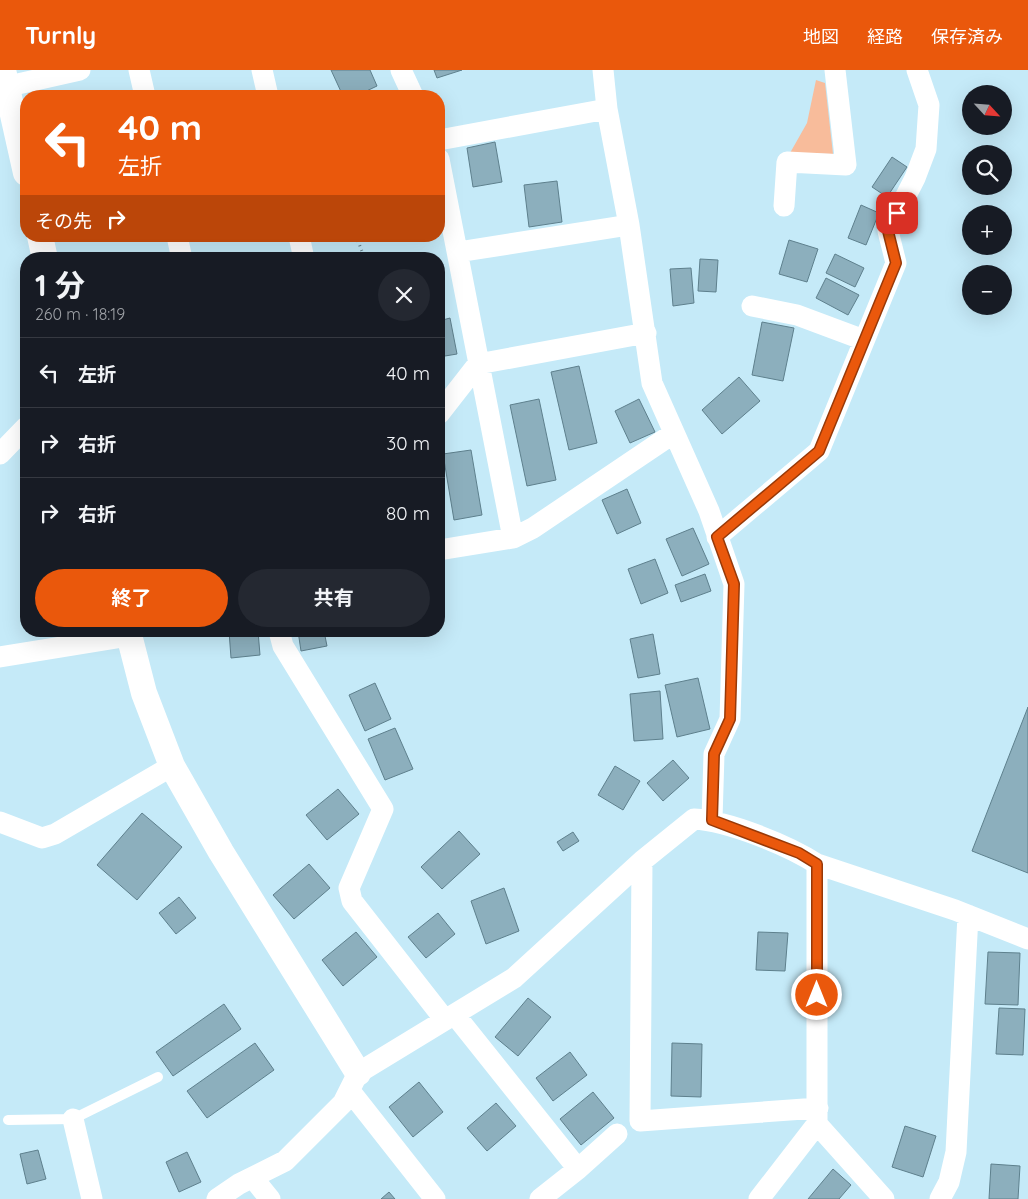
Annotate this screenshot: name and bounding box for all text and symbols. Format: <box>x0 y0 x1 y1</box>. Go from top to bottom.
text: Turnly <box>25 20 96 50</box>
text: 地図 <box>803 25 839 48</box>
text: 経路 <box>867 25 903 48</box>
text: 保存済み <box>931 25 1003 48</box>
north arrow <box>962 85 1012 135</box>
map controls <box>962 85 1012 315</box>
text: 40 m <box>118 105 202 149</box>
icon: left <box>35 110 100 175</box>
button: search <box>962 145 1012 195</box>
text: 左折 <box>118 152 162 180</box>
pin <box>876 192 918 234</box>
icon: arrive <box>883 199 911 227</box>
icon: right <box>102 205 130 233</box>
button: + <box>962 205 1012 255</box>
text: その先 <box>35 209 92 233</box>
button: − <box>962 265 1012 315</box>
text: 1 分 <box>35 266 85 304</box>
button: close <box>378 269 430 321</box>
text: 260 m · 18:19 <box>35 304 125 324</box>
icon: left <box>35 359 63 387</box>
text: 40 m <box>386 361 430 385</box>
text: 左折 <box>78 362 116 386</box>
icon: right <box>35 429 63 457</box>
text: 30 m <box>386 431 430 455</box>
text: 右折 <box>78 432 116 456</box>
icon: right <box>35 499 63 527</box>
text: 80 m <box>386 501 430 525</box>
text: 右折 <box>78 502 116 526</box>
button: 終了 <box>35 569 228 627</box>
button: 共有 <box>238 569 430 627</box>
position arrow <box>790 968 842 1020</box>

